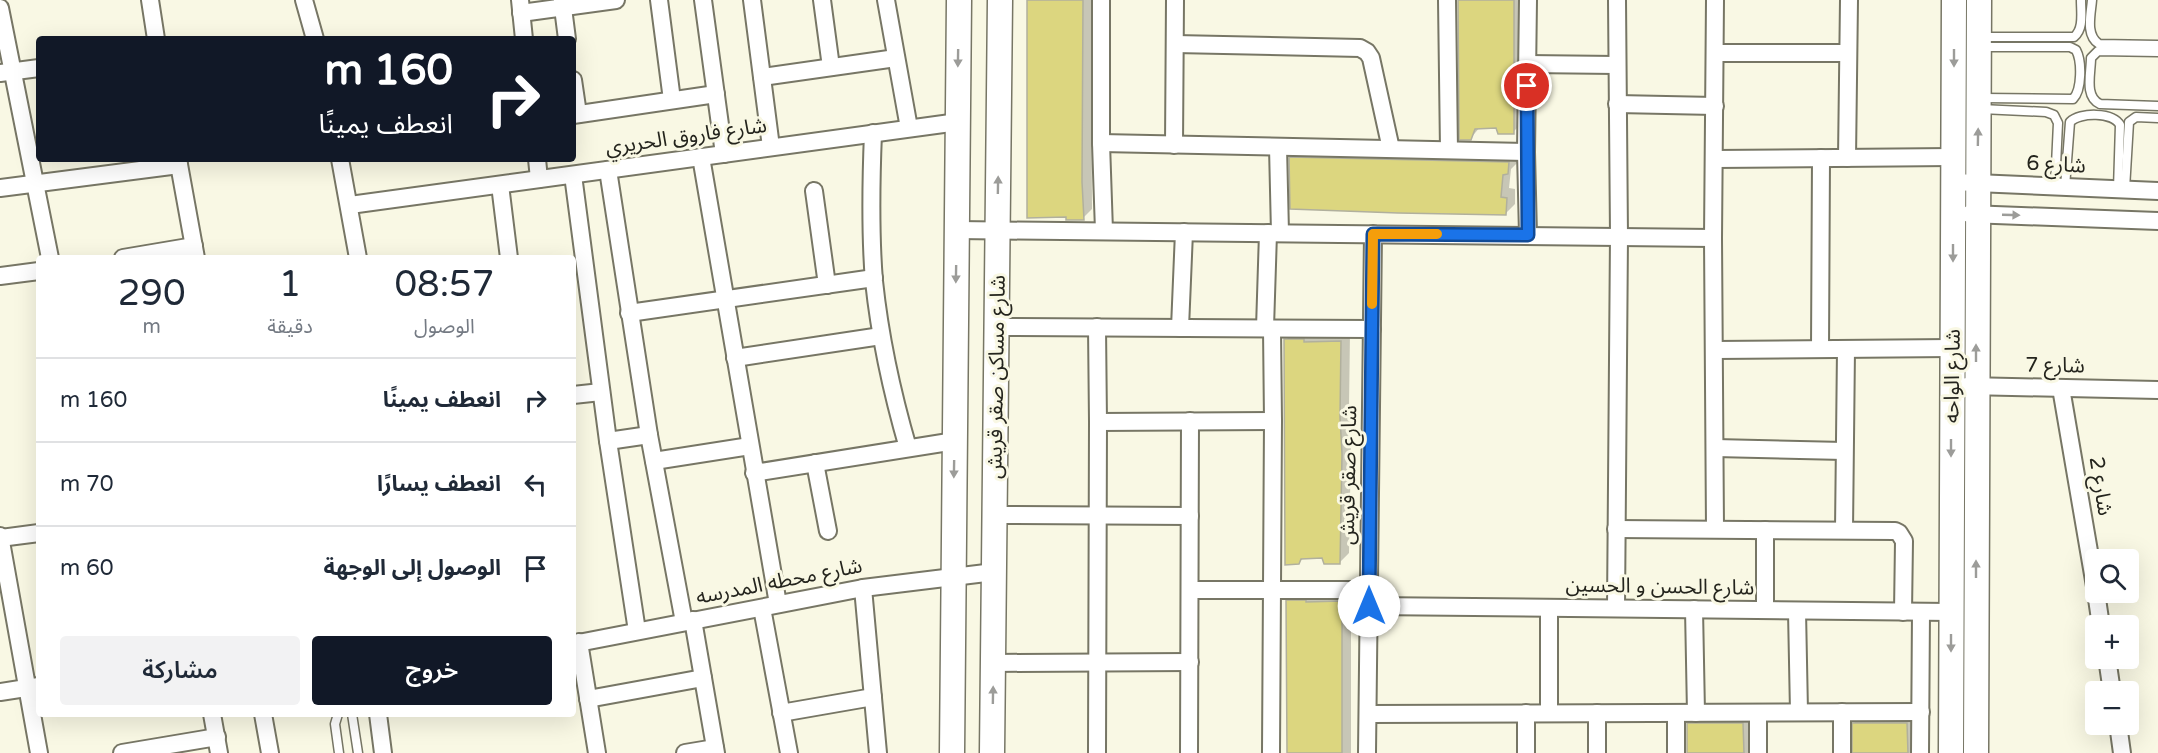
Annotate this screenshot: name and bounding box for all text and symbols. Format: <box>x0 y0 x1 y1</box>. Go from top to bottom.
text: 160 m <box>324 45 453 96</box>
one-way arrow <box>953 49 963 68</box>
one-way arrow <box>1949 49 1959 68</box>
icon: right <box>474 60 552 138</box>
pin <box>1501 60 1552 111</box>
icon: arrive <box>1510 69 1543 102</box>
text: انعطف يمينًا <box>319 108 453 141</box>
street label: شارع فاروق الحريري <box>604 113 769 163</box>
one-way arrow <box>1973 127 1983 146</box>
street label: شارع 6 <box>2025 150 2086 181</box>
one-way arrow <box>993 175 1003 194</box>
one-way arrow <box>2002 211 2021 220</box>
one-way arrow <box>1948 244 1958 263</box>
text: 1 <box>279 263 301 306</box>
text: 08:57 <box>395 263 494 306</box>
one-way arrow <box>951 265 961 284</box>
text: 290 <box>118 272 186 315</box>
street label: شارع مساكن صقر قريش <box>982 275 1013 479</box>
text: m <box>142 315 161 339</box>
text: دقيقة <box>267 315 313 339</box>
text: الوصول <box>414 315 475 339</box>
street label: شارع الواحه <box>1939 329 1968 423</box>
one-way arrow <box>1972 343 1981 362</box>
street label: شارع 7 <box>2025 352 2085 381</box>
icon: right <box>519 384 552 417</box>
text: 160 m <box>60 387 127 413</box>
text: انعطف يمينًا <box>383 387 501 413</box>
street label: شارع صقر قريش <box>1335 405 1364 545</box>
one-way arrow <box>1946 439 1956 458</box>
street label: شارع 2 <box>2082 455 2118 518</box>
one-way arrow <box>949 460 959 479</box>
icon: left <box>519 468 552 501</box>
text: 70 m <box>60 471 114 497</box>
text: انعطف يسارًا <box>377 471 501 497</box>
map controls <box>2085 549 2139 735</box>
button: search <box>2085 549 2139 603</box>
icon: arrive <box>519 552 552 585</box>
street label: شارع محطه المدرسه <box>694 553 865 612</box>
text: 60 m <box>60 555 114 581</box>
text: الوصول إلى الوجهة <box>323 555 501 581</box>
one-way arrow <box>1971 559 1981 578</box>
street label: شارع الحسن و الحسين <box>1565 572 1754 603</box>
position arrow <box>1337 574 1401 638</box>
button: + <box>2085 615 2139 669</box>
one-way arrow <box>1946 634 1956 653</box>
button: مشاركة <box>60 636 300 705</box>
button: خروج <box>312 636 552 705</box>
button: − <box>2085 681 2139 735</box>
one-way arrow <box>988 685 997 704</box>

